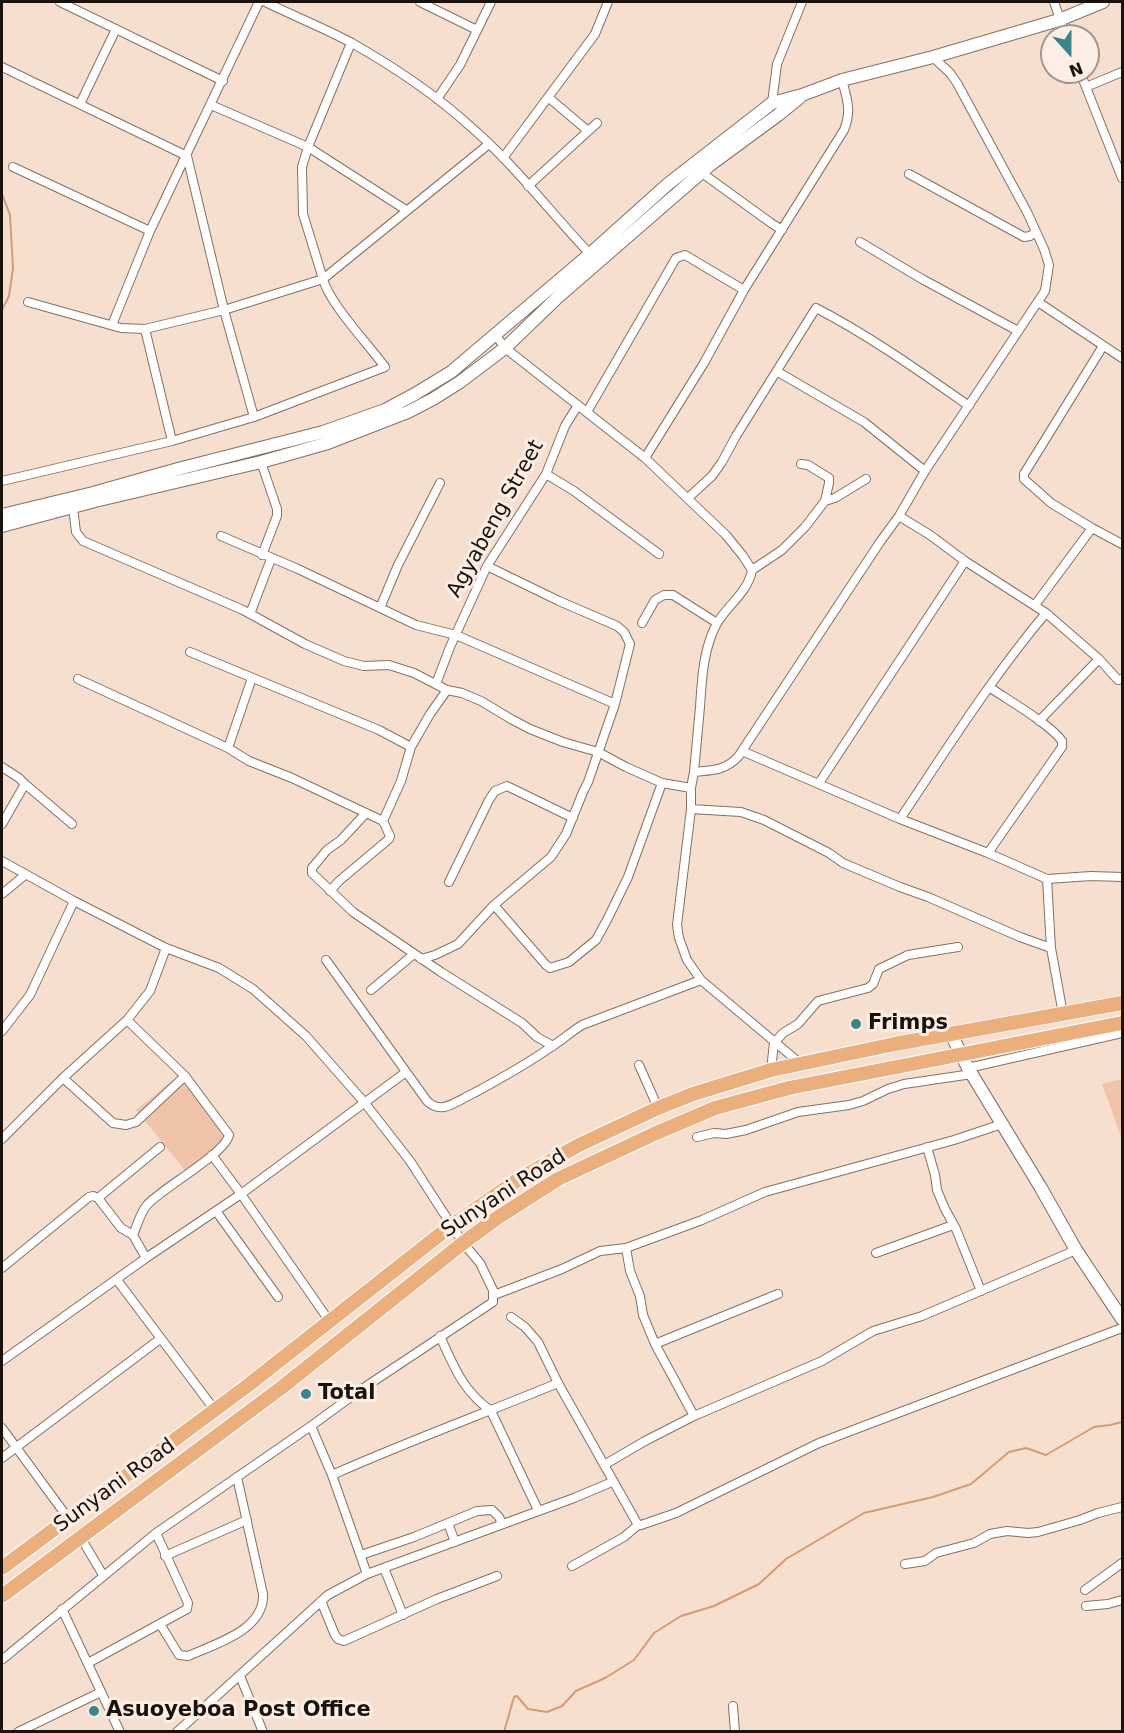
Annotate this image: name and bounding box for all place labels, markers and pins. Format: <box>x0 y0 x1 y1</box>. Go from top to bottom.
place label: Frimps <box>868 1011 948 1037</box>
marker: Frimps <box>849 1017 863 1031</box>
place label: Total <box>318 1381 375 1407</box>
marker: Total <box>299 1387 313 1401</box>
place label: Asuoyeboa Post Office <box>106 1698 371 1724</box>
marker: Asuoyeboa Post Office <box>87 1704 101 1718</box>

